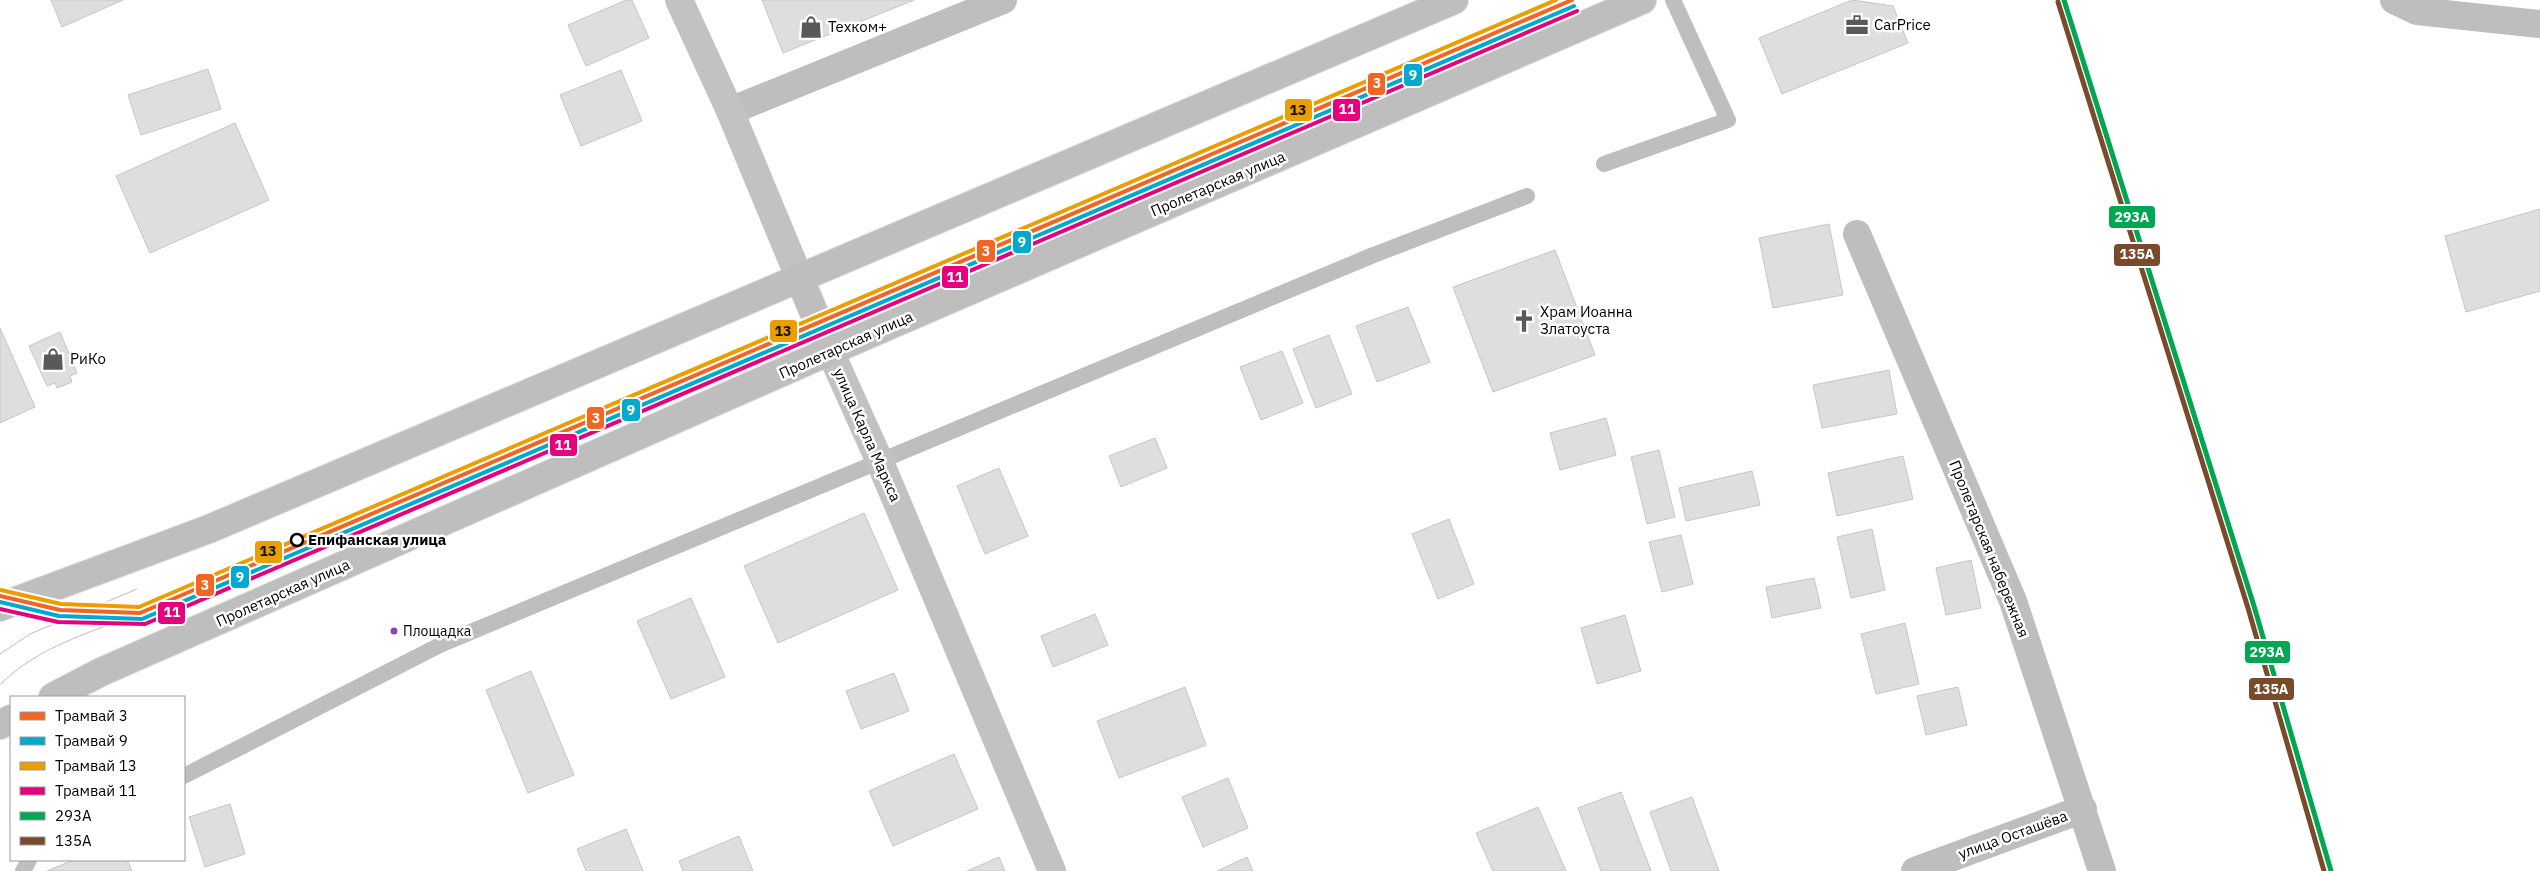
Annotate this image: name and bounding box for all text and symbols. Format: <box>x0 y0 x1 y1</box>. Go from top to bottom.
office icon: CarPrice <box>1844 12 1870 38</box>
shop icon: Техком+ <box>798 14 824 40</box>
place label: CarPrice <box>1874 15 1931 34</box>
place label: Техком+ <box>828 17 887 36</box>
line badge: 9 <box>1403 63 1423 87</box>
text: 9 <box>1409 66 1417 84</box>
line badge: 3 <box>1367 72 1386 96</box>
text: 3 <box>1373 74 1381 92</box>
line badge: 13 <box>1284 98 1313 122</box>
line badge: 11 <box>1332 98 1361 122</box>
text: 11 <box>1339 100 1356 118</box>
text: 13 <box>1290 101 1306 119</box>
street label: Пролетарская улица <box>1148 147 1288 220</box>
line badge: 293А <box>2108 205 2156 229</box>
text: 293А <box>2115 208 2150 226</box>
line badge: 9 <box>1012 230 1032 254</box>
text: 9 <box>1018 233 1026 251</box>
line badge: 3 <box>976 239 996 263</box>
text: 3 <box>982 242 990 260</box>
line badge: 135А <box>2113 243 2161 267</box>
text: 135А <box>2120 245 2155 263</box>
line badge: 11 <box>941 265 969 289</box>
text: 11 <box>947 268 964 286</box>
place label: Храм Иоанна Златоуста <box>1540 302 1633 338</box>
street label: Пролетарская улица <box>776 307 916 383</box>
church icon: Храм Иоанна Златоуста <box>1511 308 1537 334</box>
line badge: 13 <box>769 319 798 343</box>
text: 13 <box>775 322 791 340</box>
shop icon: РиКо <box>40 346 66 372</box>
place label: РиКо <box>70 349 106 368</box>
street label: улица Карла Маркса <box>829 365 905 504</box>
line badge: 9 <box>621 398 641 422</box>
text: 9 <box>627 401 635 419</box>
line badge: 3 <box>586 406 605 430</box>
text: 3 <box>592 409 600 427</box>
line badge: 11 <box>549 433 578 457</box>
text: 11 <box>555 436 572 454</box>
street label: Пролетарская набережная <box>1945 457 2034 640</box>
place label: Епифанская улица <box>308 530 447 549</box>
marker: Епифанская улица <box>290 533 304 547</box>
line badge: 13 <box>254 540 283 564</box>
text: 13 <box>260 542 276 560</box>
street label: Пролетарская улица <box>213 555 353 631</box>
line badge: 9 <box>230 565 250 589</box>
text: 9 <box>236 568 244 586</box>
line badge: 3 <box>195 573 215 597</box>
text: 3 <box>201 576 209 594</box>
line badge: 11 <box>157 601 186 625</box>
text: 11 <box>164 603 181 621</box>
place label: Площадка <box>403 622 472 640</box>
marker: Площадка <box>389 626 399 636</box>
line badge: 293А <box>2244 640 2291 664</box>
text: 293А <box>2250 643 2285 661</box>
line badge: 135А <box>2248 677 2295 701</box>
text: 135А <box>2254 680 2289 698</box>
legend <box>10 696 185 861</box>
text: Трамвай 3 <box>55 706 128 725</box>
text: Трамвай 9 <box>55 731 128 750</box>
text: Трамвай 13 <box>55 756 137 775</box>
text: Трамвай 11 <box>55 781 137 800</box>
text: 293А <box>55 806 92 825</box>
street label: улица Осташёва <box>1956 806 2070 863</box>
text: 135А <box>55 831 92 850</box>

